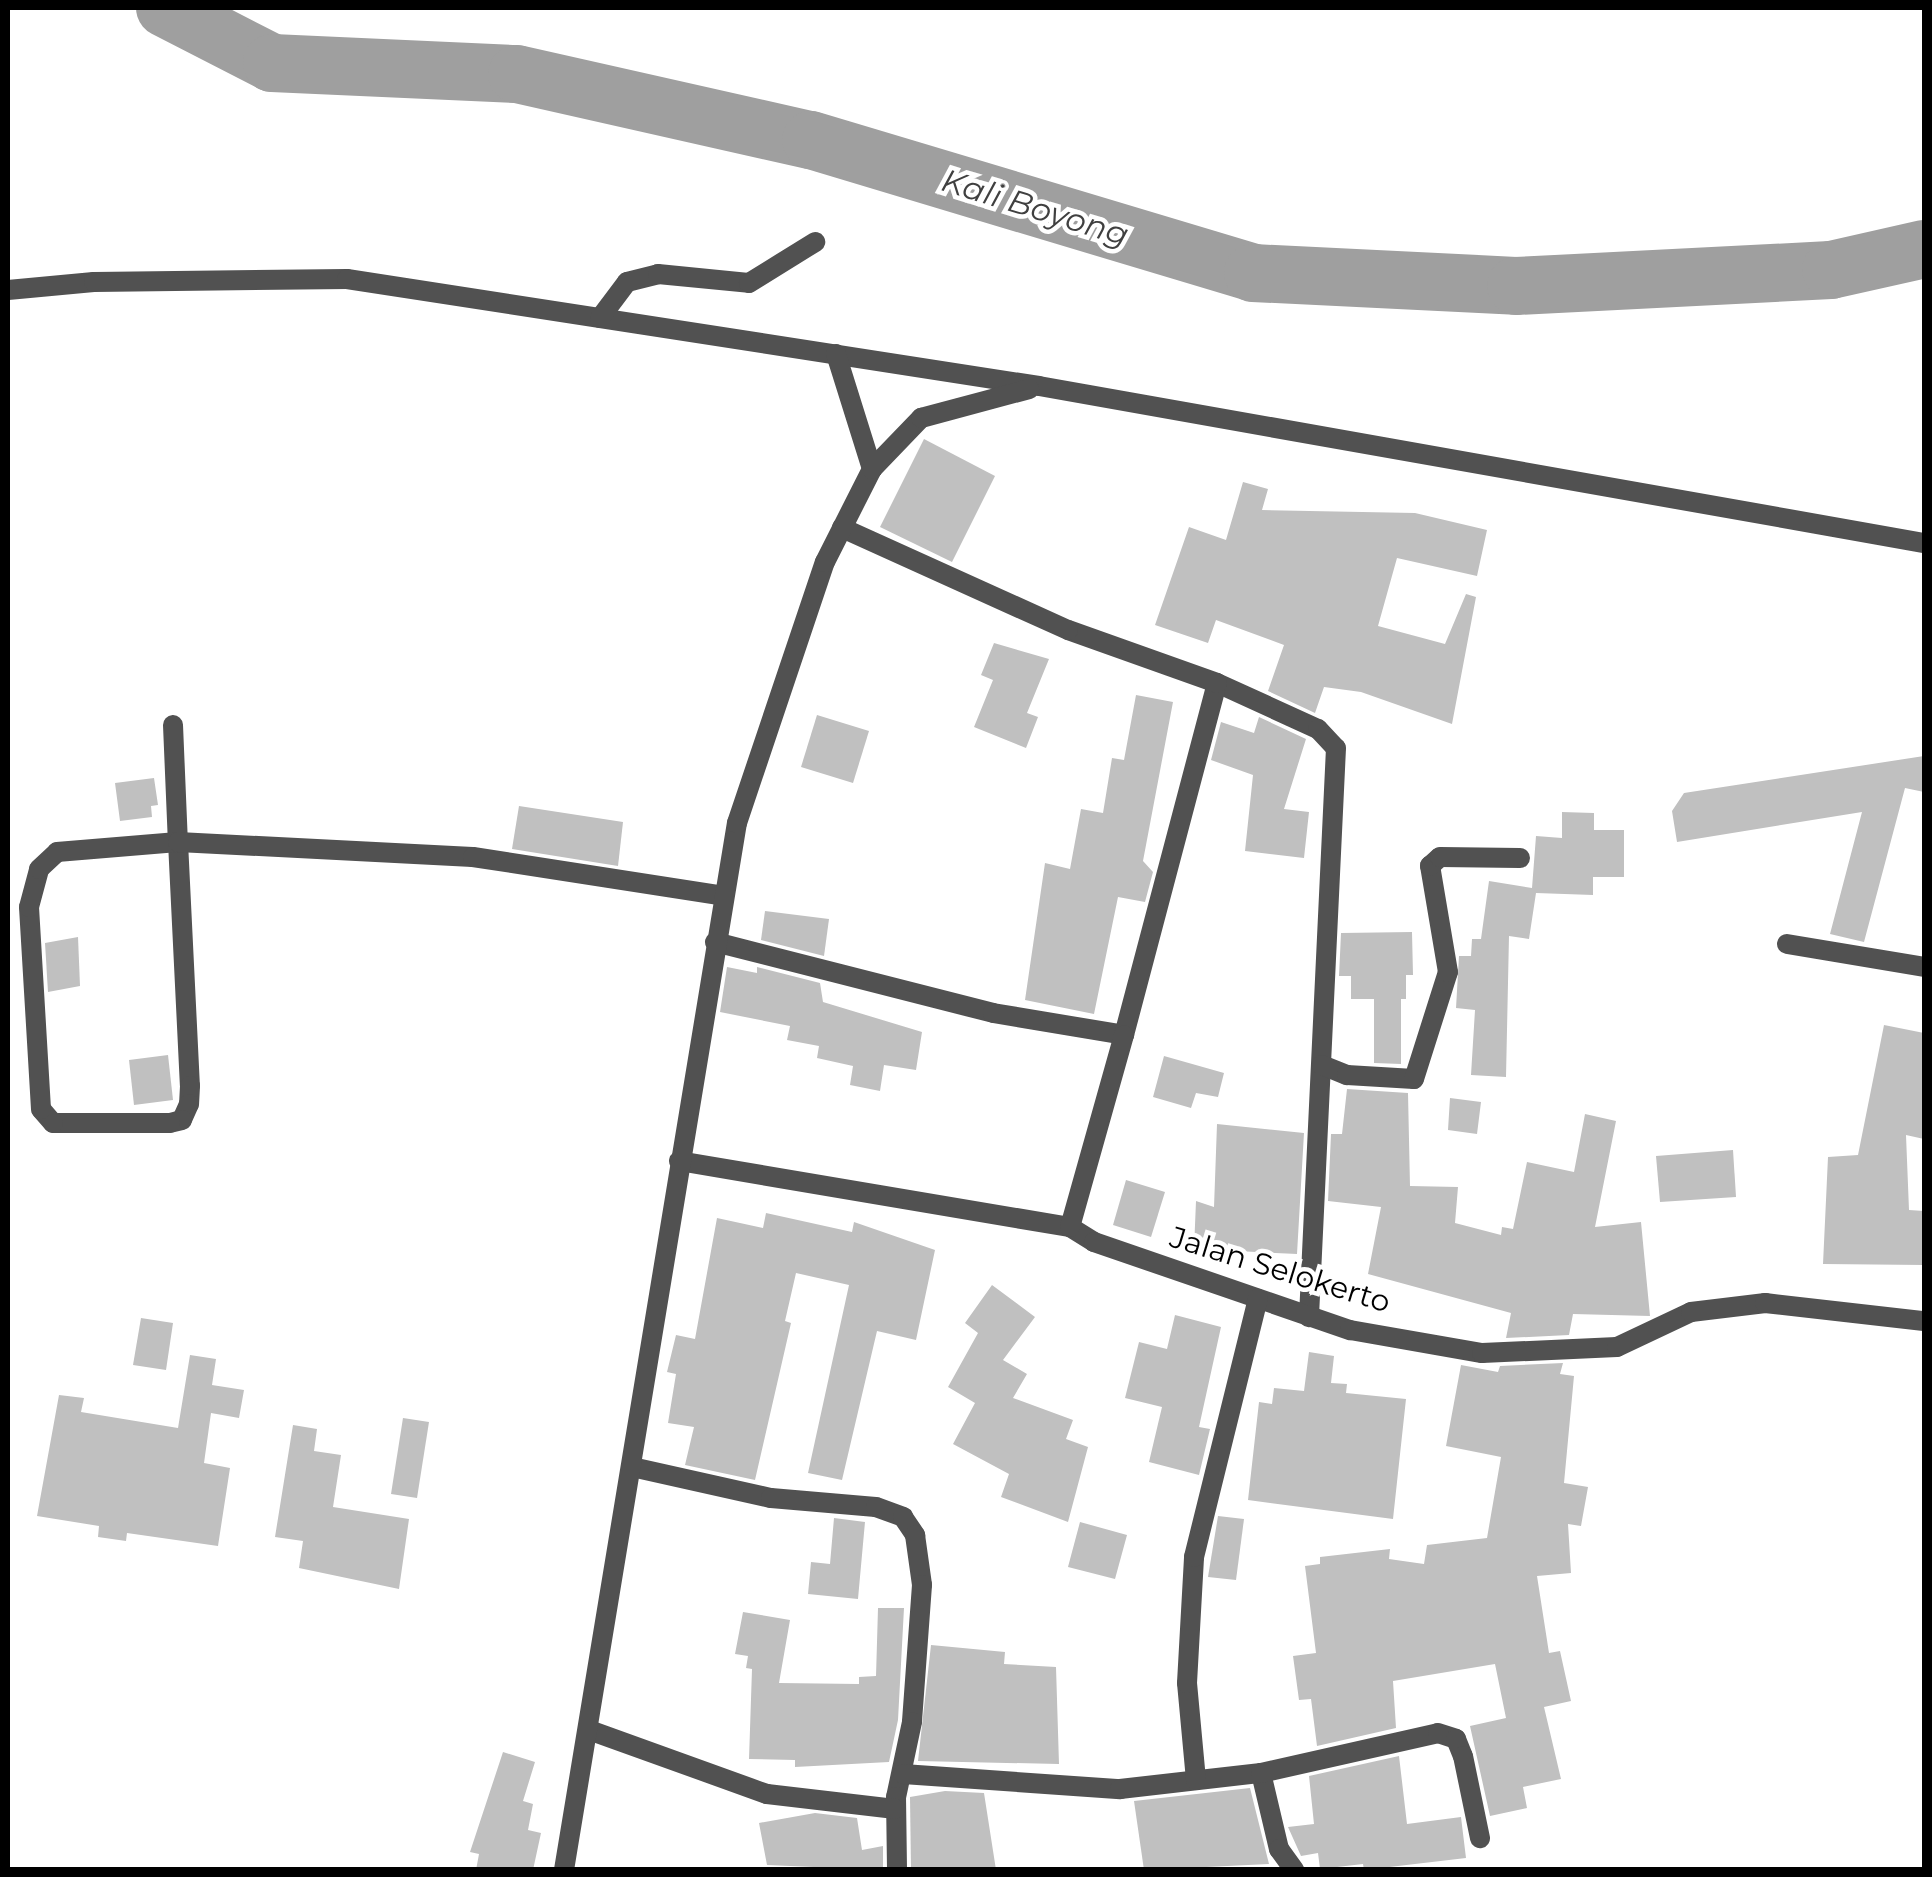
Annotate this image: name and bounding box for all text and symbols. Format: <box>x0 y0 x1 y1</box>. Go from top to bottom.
water label: Kali Boyong <box>937 161 1133 255</box>
street label: Jalan Selokerto <box>1166 1219 1394 1321</box>

